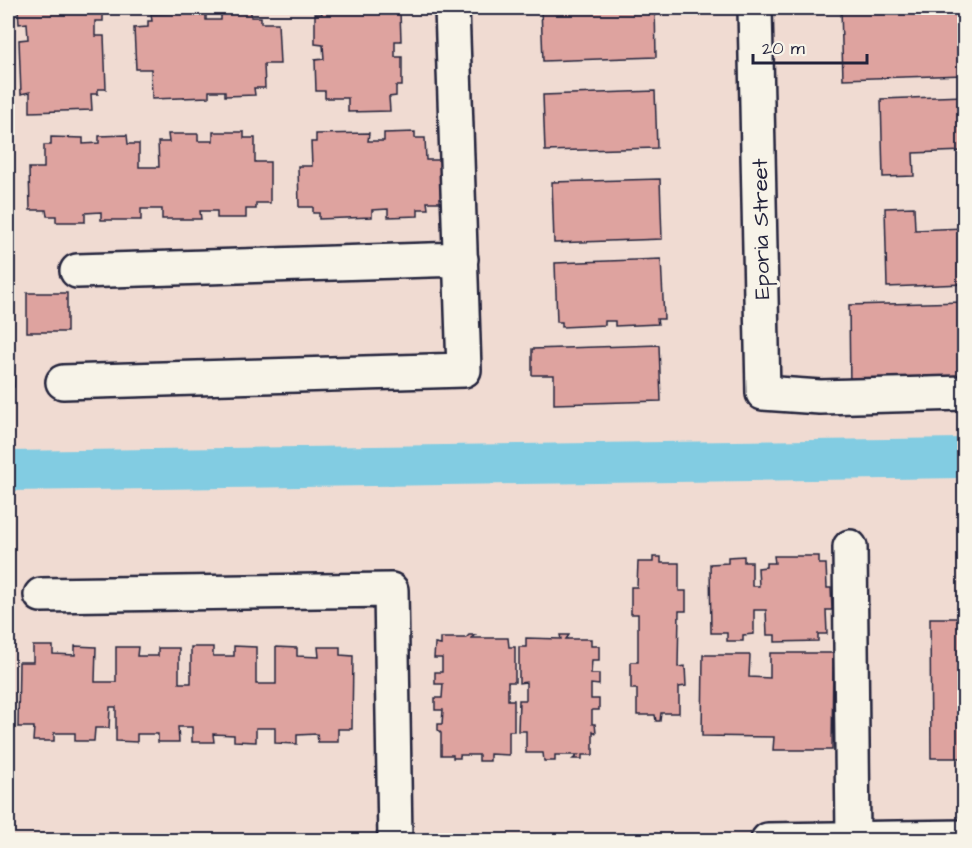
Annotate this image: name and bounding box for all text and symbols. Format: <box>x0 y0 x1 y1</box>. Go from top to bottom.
scale bar <box>753 27 867 65</box>
text: 20 m <box>762 36 805 61</box>
street label: Eporia Street <box>745 158 778 300</box>

